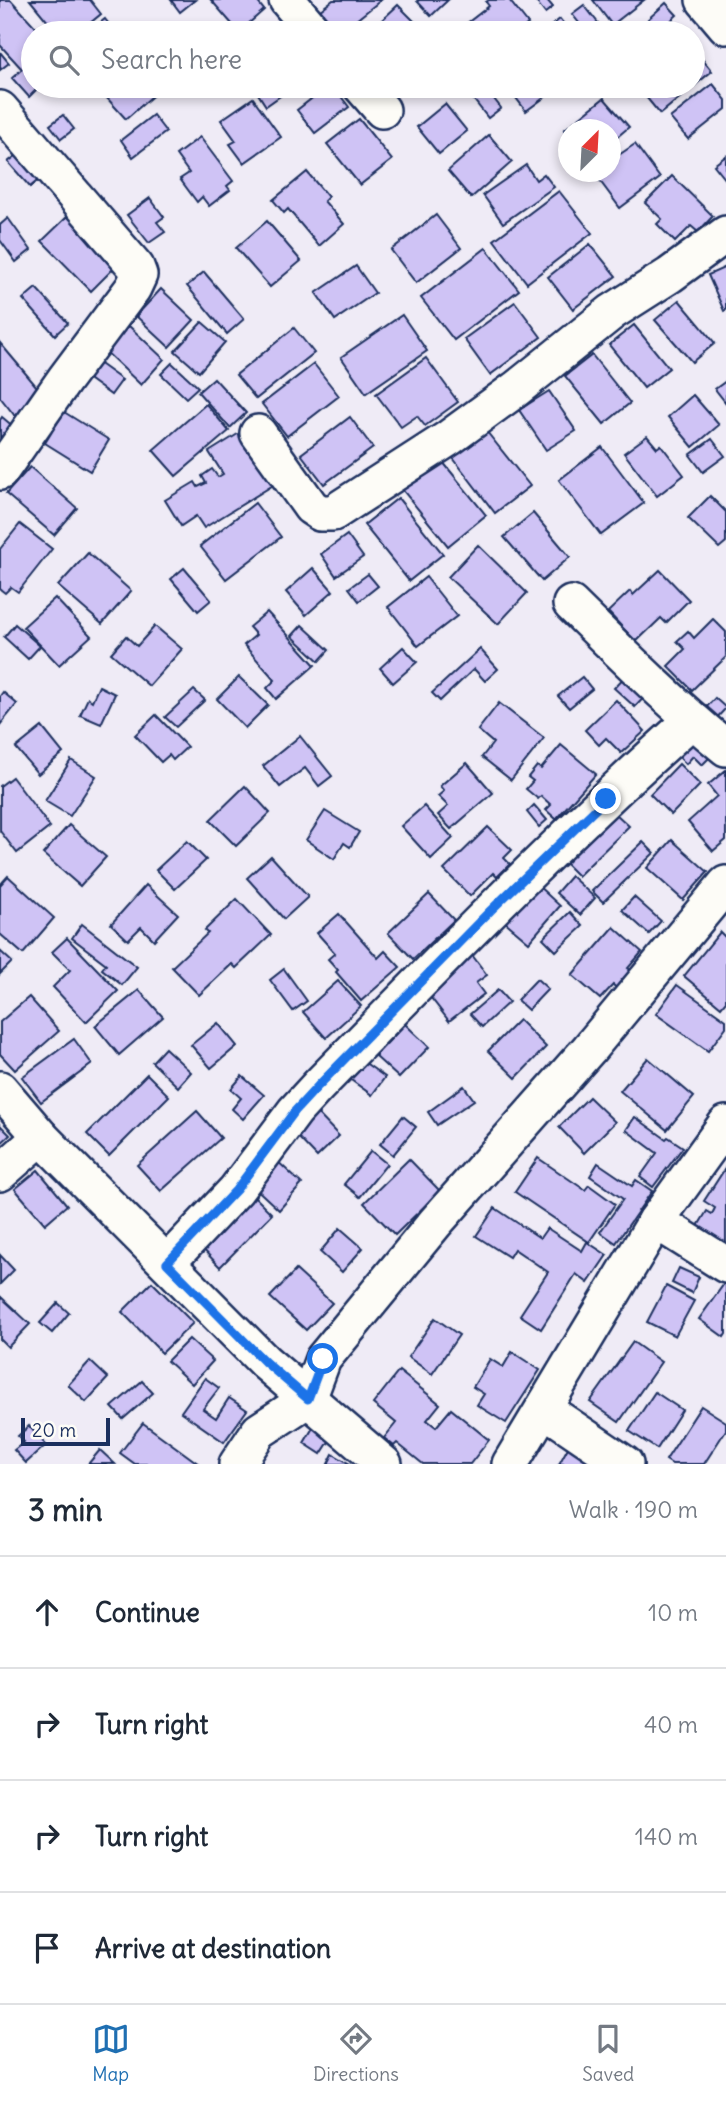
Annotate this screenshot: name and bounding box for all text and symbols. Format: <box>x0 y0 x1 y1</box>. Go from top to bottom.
search box <box>21 21 705 98</box>
icon: search <box>45 41 83 79</box>
text: Search here <box>101 43 242 76</box>
north arrow <box>558 119 621 182</box>
route end <box>590 783 621 814</box>
route start <box>307 1343 338 1374</box>
scale bar <box>21 1415 110 1447</box>
text: 20 m <box>32 1418 76 1442</box>
text: 3 min <box>28 1491 103 1529</box>
text: Walk · 190 m <box>569 1495 698 1524</box>
icon: ahead <box>28 1593 66 1631</box>
text: Continue <box>95 1596 200 1629</box>
text: 10 m <box>648 1598 698 1627</box>
icon: right <box>28 1705 66 1743</box>
text: Turn right <box>95 1708 208 1741</box>
text: 40 m <box>644 1710 698 1739</box>
icon: right <box>28 1817 66 1855</box>
text: Turn right <box>95 1820 208 1853</box>
text: 140 m <box>635 1822 698 1851</box>
icon: arrive <box>28 1929 66 1967</box>
text: Arrive at destination <box>95 1932 331 1965</box>
tab: Map <box>92 2020 130 2086</box>
tab: Directions <box>313 2020 399 2086</box>
tab: Saved <box>582 2020 634 2086</box>

